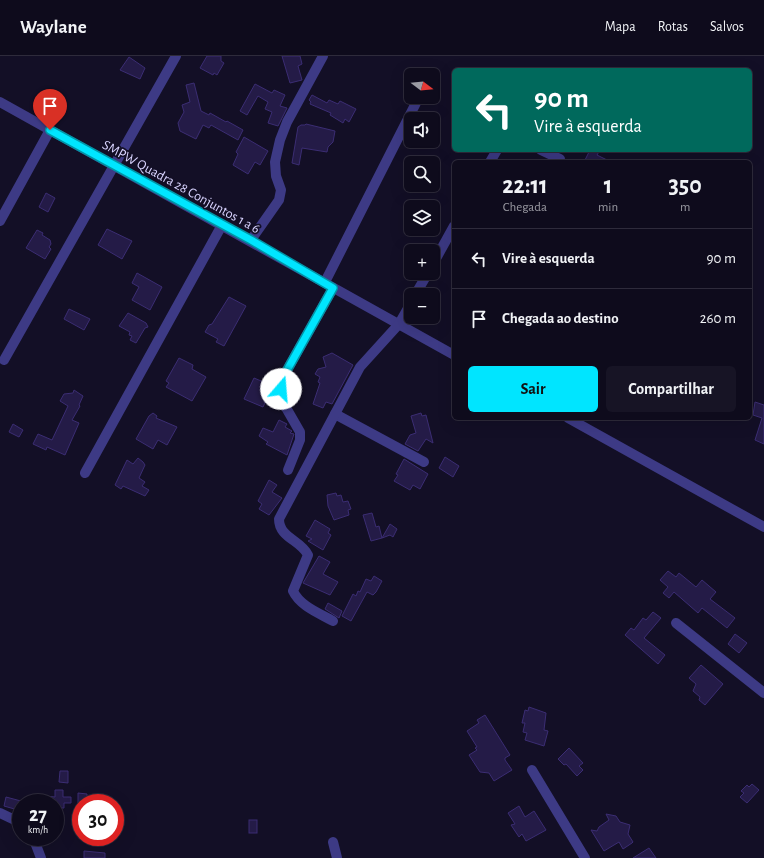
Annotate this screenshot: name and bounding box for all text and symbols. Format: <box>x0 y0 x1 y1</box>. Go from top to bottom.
text: Waylane <box>20 18 87 37</box>
text: Mapa <box>605 20 636 34</box>
text: Rotas <box>658 20 688 34</box>
text: Salvos <box>710 20 744 34</box>
north arrow <box>404 68 440 104</box>
map controls <box>404 68 440 324</box>
icon: left <box>468 84 520 136</box>
text: 90 m <box>534 85 589 113</box>
pin <box>33 89 67 130</box>
icon: arrive <box>39 95 61 117</box>
button: sound <box>404 112 440 148</box>
text: Vire à esquerda <box>534 118 642 136</box>
street label: SMPW Quadra 28 Conjuntos 1 a 6 <box>100 138 262 236</box>
button: search <box>404 156 440 192</box>
text: 22:11 <box>502 174 548 198</box>
text: 1 <box>604 174 612 198</box>
text: 350 <box>669 174 702 198</box>
button: layers <box>404 200 440 236</box>
text: Chegada <box>503 201 547 214</box>
text: min <box>598 201 618 214</box>
text: m <box>680 201 690 214</box>
button: + <box>404 244 440 280</box>
icon: left <box>468 248 490 270</box>
text: Vire à esquerda <box>502 251 595 266</box>
text: 90 m <box>707 251 736 266</box>
button: − <box>404 288 440 324</box>
icon: arrive <box>468 308 490 330</box>
text: Chegada ao destino <box>502 311 619 326</box>
text: 260 m <box>700 311 736 326</box>
button: Sair <box>468 366 598 412</box>
button: Compartilhar <box>606 366 736 412</box>
position arrow <box>260 368 302 410</box>
speed limit sign: 30 <box>72 794 124 846</box>
text: 27 <box>29 805 47 825</box>
text: km/h <box>28 825 48 835</box>

